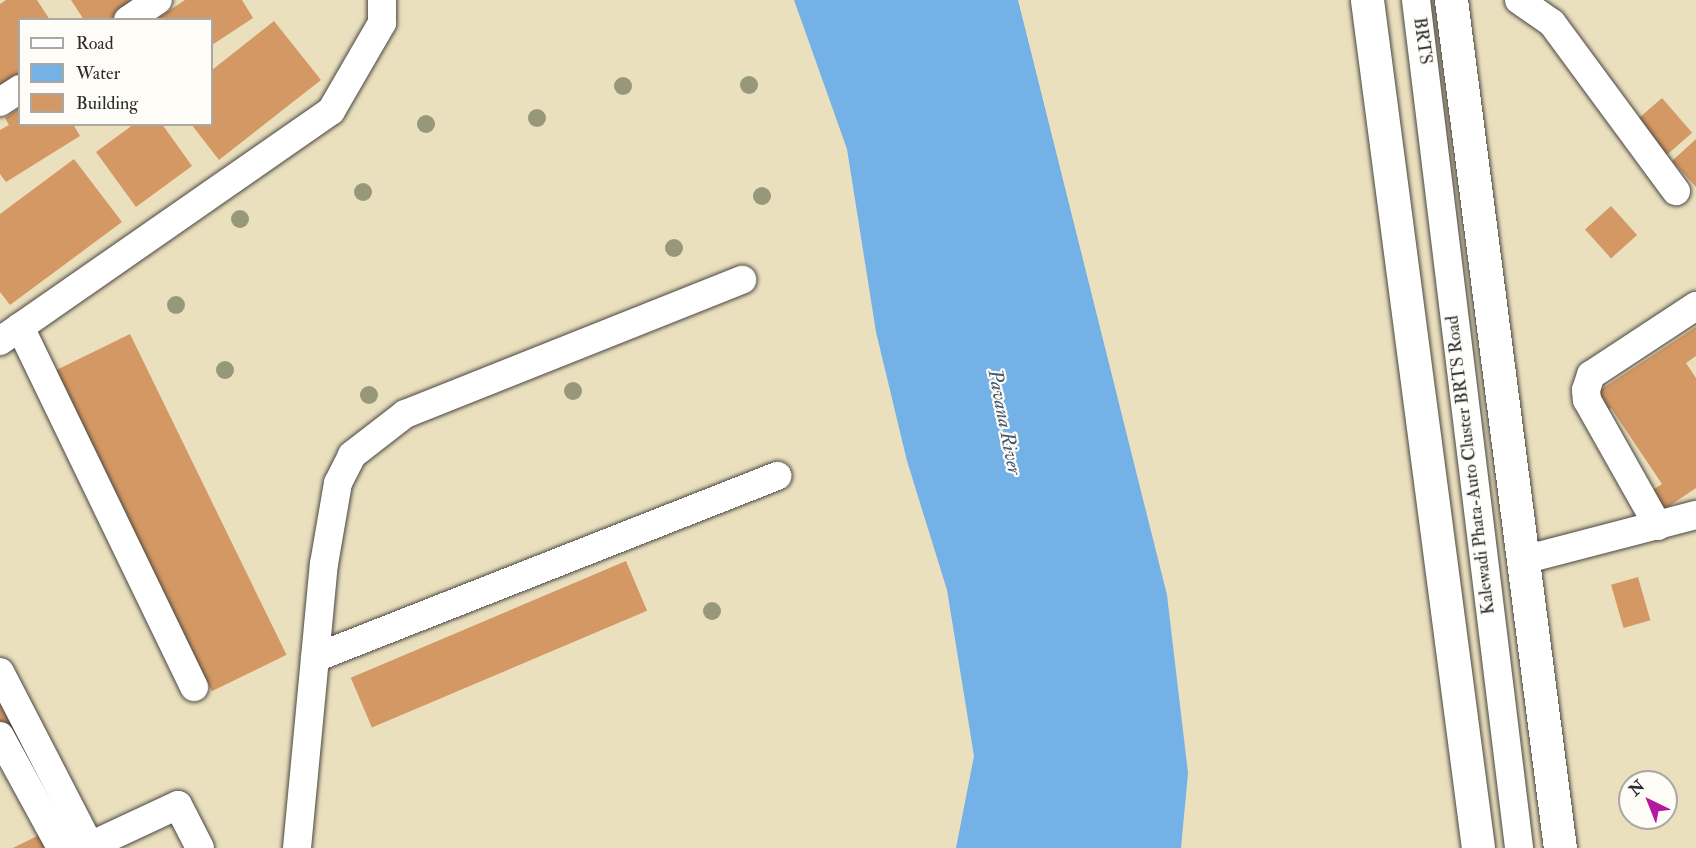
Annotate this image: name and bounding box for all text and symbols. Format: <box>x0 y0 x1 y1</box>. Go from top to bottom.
street label: BRTS <box>1408 16 1436 66</box>
legend <box>18 18 213 126</box>
text: Road <box>76 32 114 55</box>
text: Water <box>76 62 120 85</box>
text: Building <box>76 92 138 115</box>
street label: Kalewadi Phata-Auto Cluster BRTS Road <box>1442 314 1500 616</box>
water label: Pavana River <box>983 367 1027 477</box>
north arrow <box>1618 770 1678 830</box>
text: N <box>1625 776 1649 801</box>

